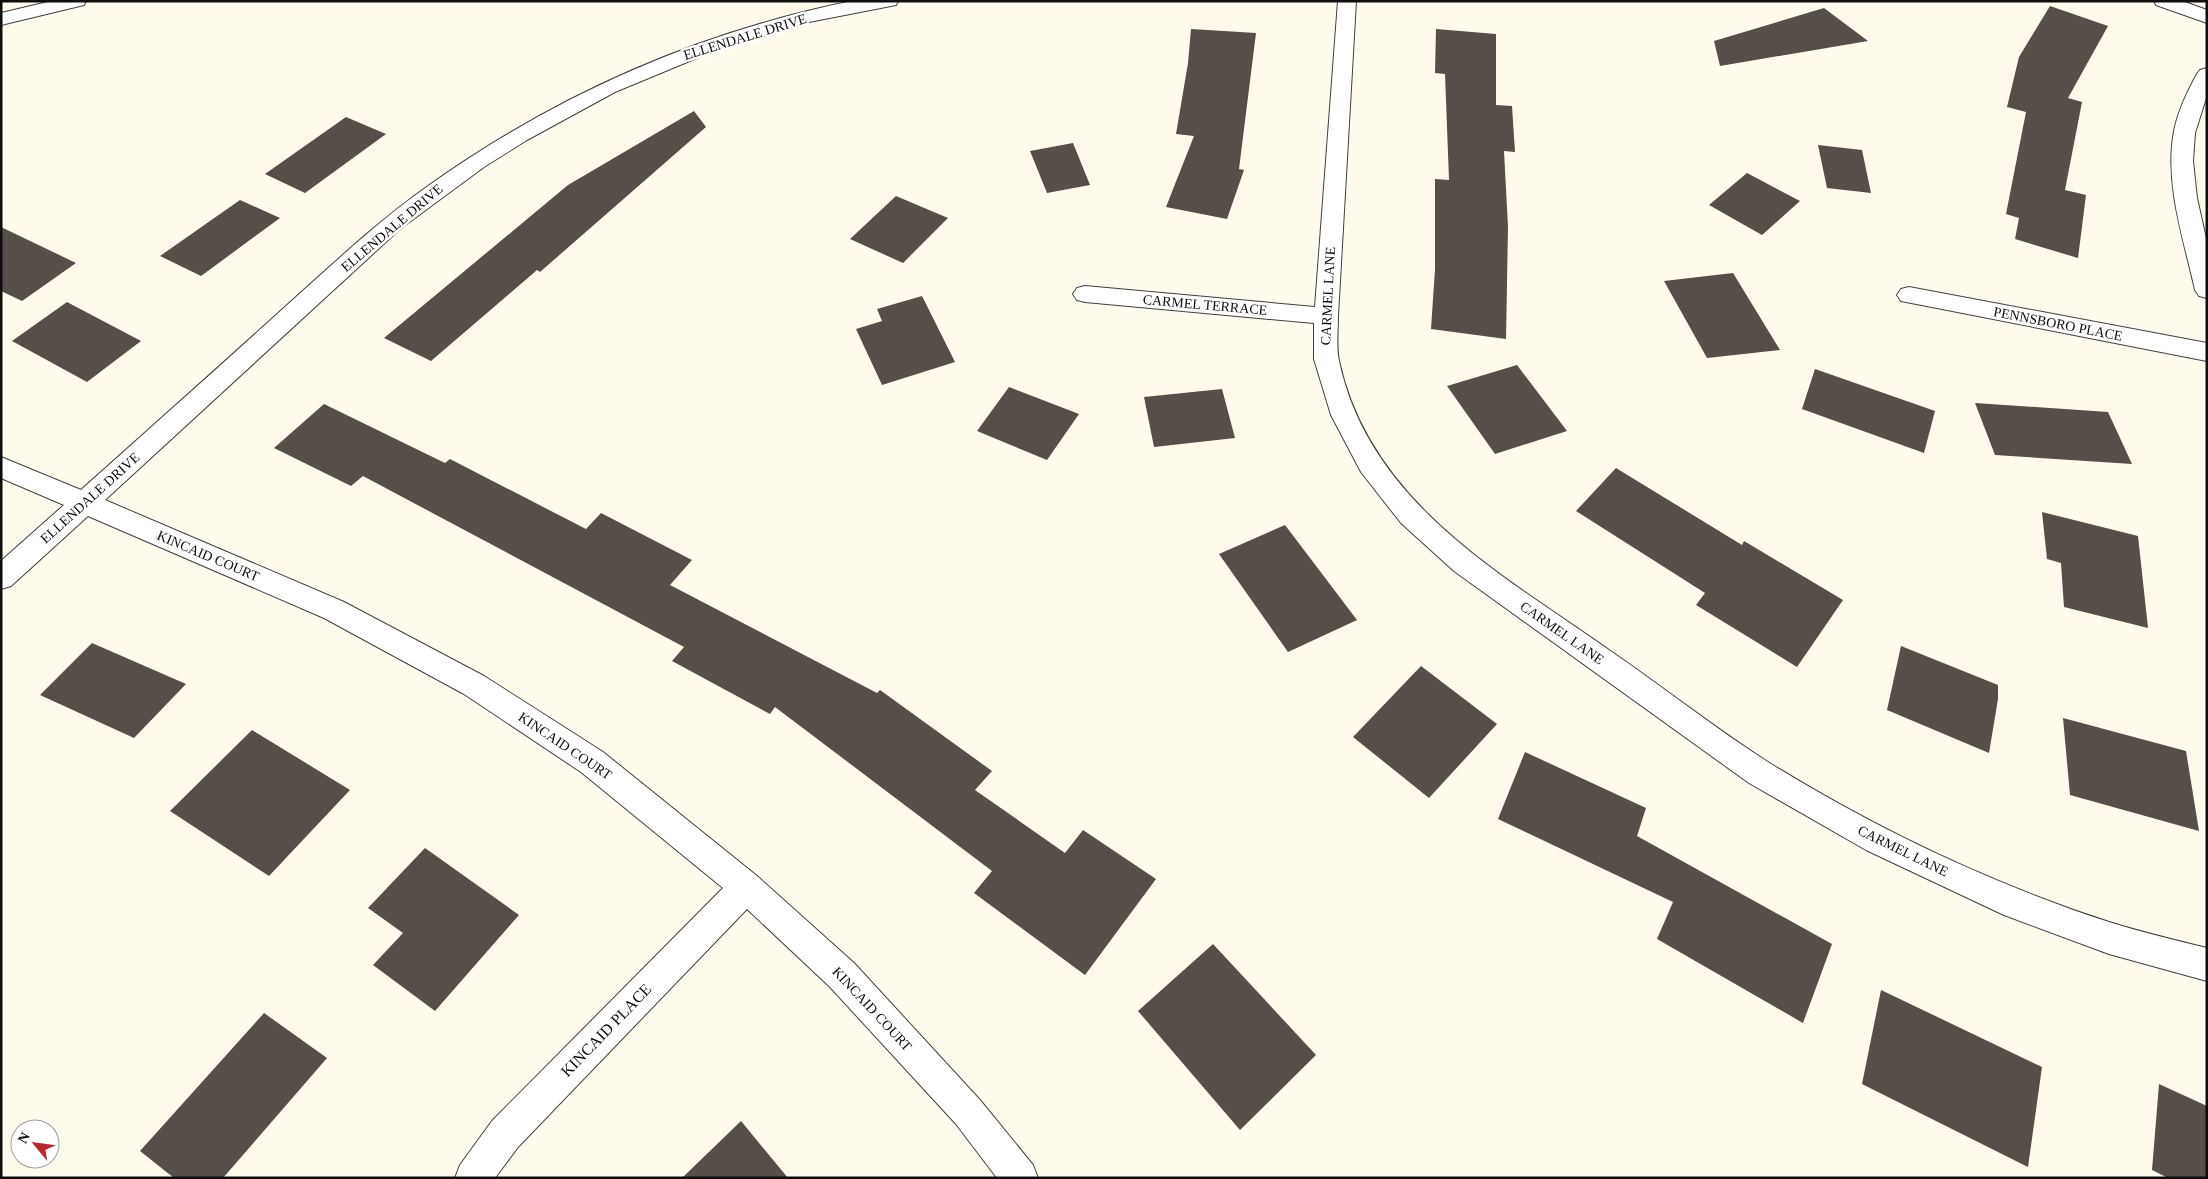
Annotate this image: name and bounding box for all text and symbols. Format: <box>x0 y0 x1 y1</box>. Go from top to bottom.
street label: ELLENDALE DRIVE <box>682 11 808 63</box>
street label: ELLENDALE DRIVE <box>338 181 446 275</box>
street label: CARMEL LANE <box>1318 246 1338 346</box>
street label: CARMEL TERRACE <box>1142 292 1268 318</box>
street label: PENNSBORO PLACE <box>1992 304 2124 344</box>
street label: ELLENDALE DRIVE <box>37 450 143 546</box>
street label: KINCAID COURT <box>155 528 262 584</box>
street label: CARMEL LANE <box>1517 599 1607 667</box>
street label: KINCAID COURT <box>516 709 615 783</box>
street label: CARMEL LANE <box>1855 823 1951 879</box>
street label: KINCAID COURT <box>829 964 915 1054</box>
street label: KINCAID PLACE <box>557 980 655 1080</box>
north arrow <box>10 1119 60 1169</box>
text: N <box>15 1130 33 1146</box>

